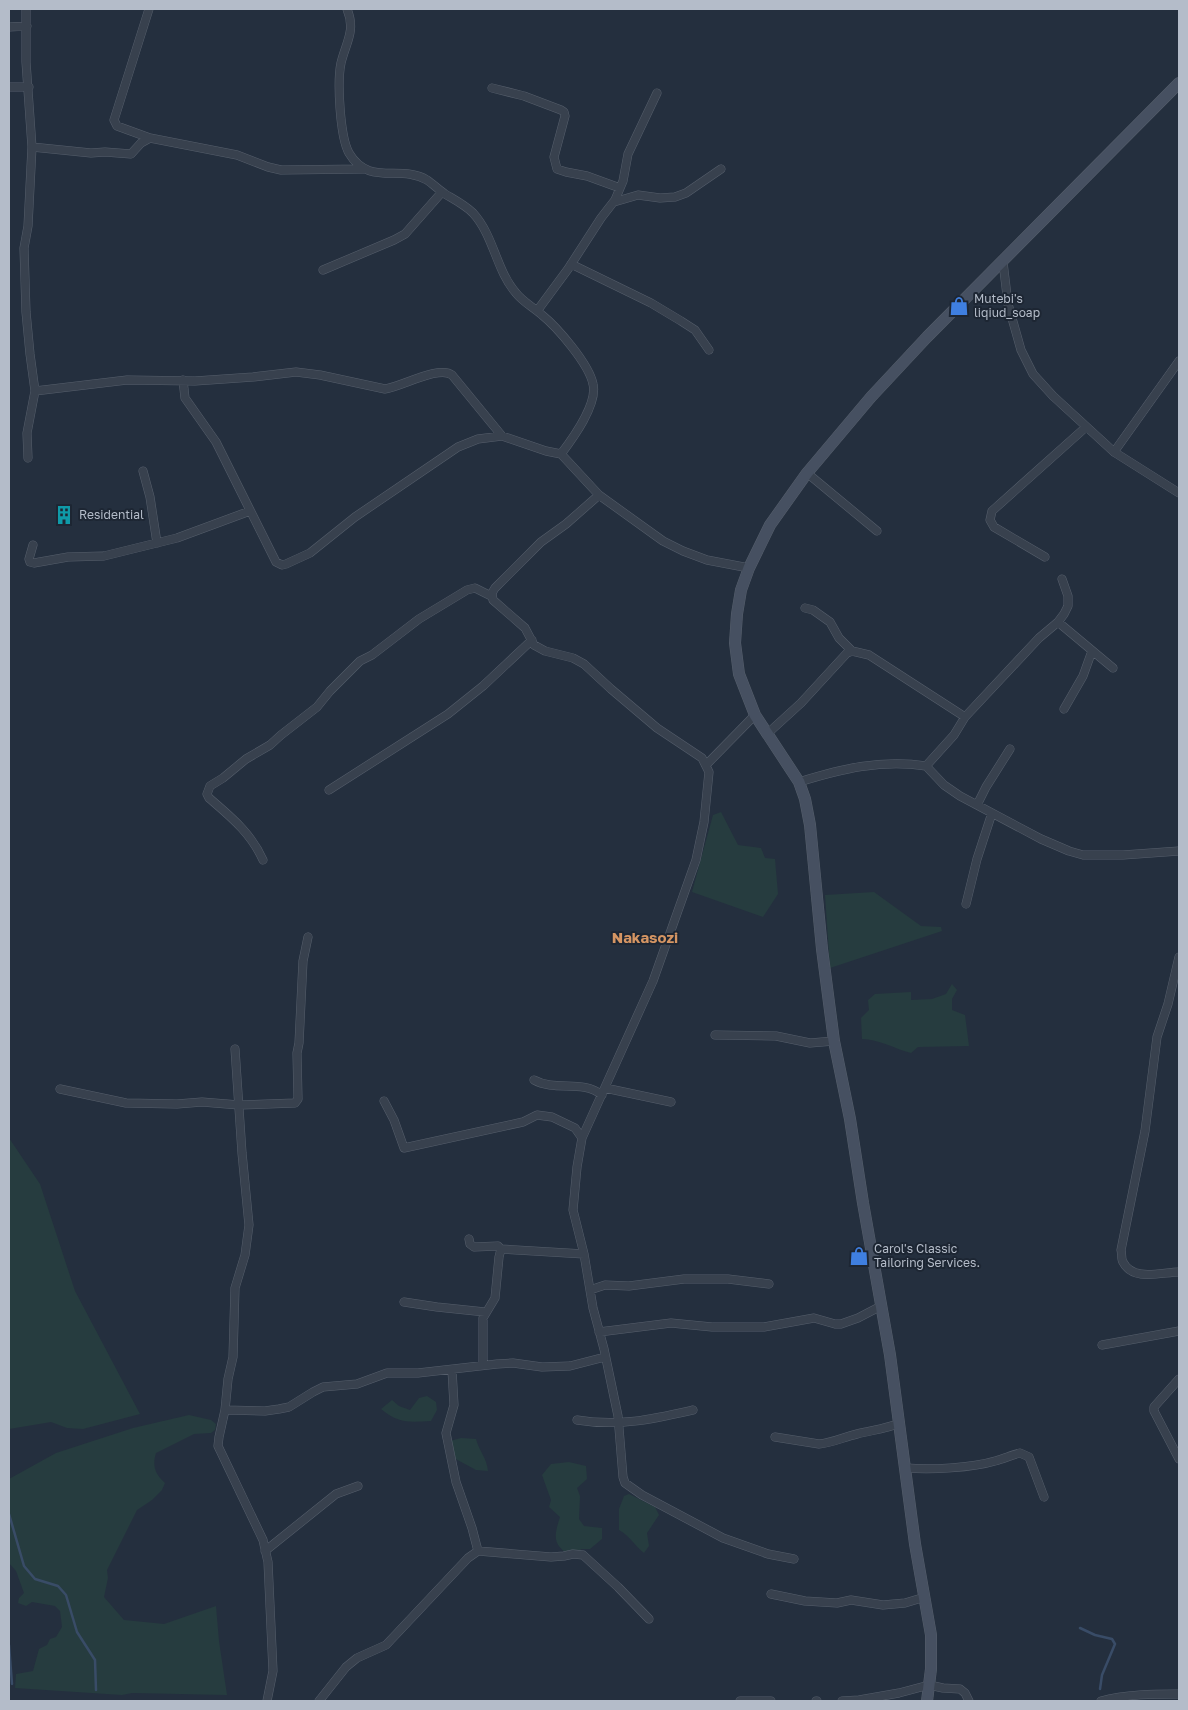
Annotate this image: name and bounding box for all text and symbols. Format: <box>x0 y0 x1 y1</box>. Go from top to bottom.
place label: Mutebi's liqiud_soap <box>974 291 1040 320</box>
shop icon: Mutebi's liqiud_soap <box>948 295 970 317</box>
building icon: Residential <box>53 504 75 526</box>
place label: Residential <box>79 507 144 522</box>
district label: Nakasozi <box>612 928 678 946</box>
place label: Carol's Classic Tailoring Services. <box>874 1241 980 1270</box>
shop icon: Carol's Classic Tailoring Services. <box>848 1245 870 1267</box>

